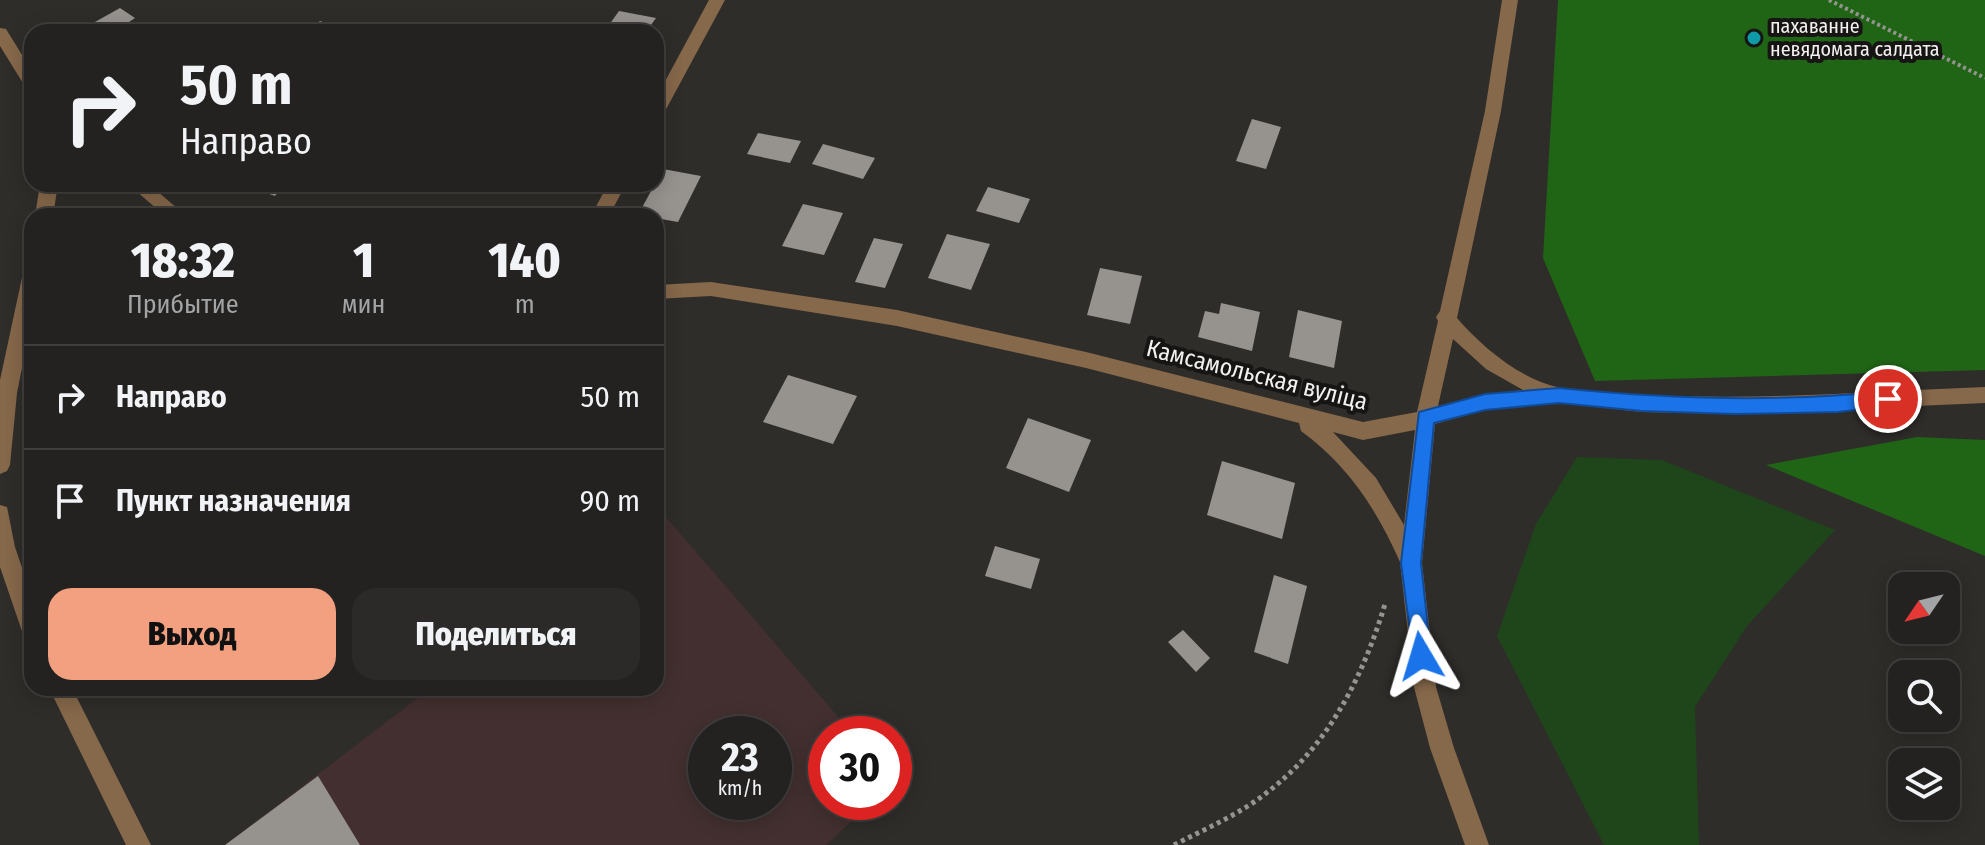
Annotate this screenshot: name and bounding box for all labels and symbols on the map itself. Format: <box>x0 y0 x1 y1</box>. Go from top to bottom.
place label: пахаванне невядомага салдата <box>1770 14 1940 61</box>
marker: пахаванне невядомага салдата <box>1745 29 1763 47</box>
street label: Камсамольская вуліца <box>1144 334 1370 416</box>
pin <box>1854 365 1922 433</box>
north arrow <box>1888 572 1960 644</box>
position arrow <box>1379 614 1463 698</box>
speed limit sign: 30 <box>808 716 912 820</box>

